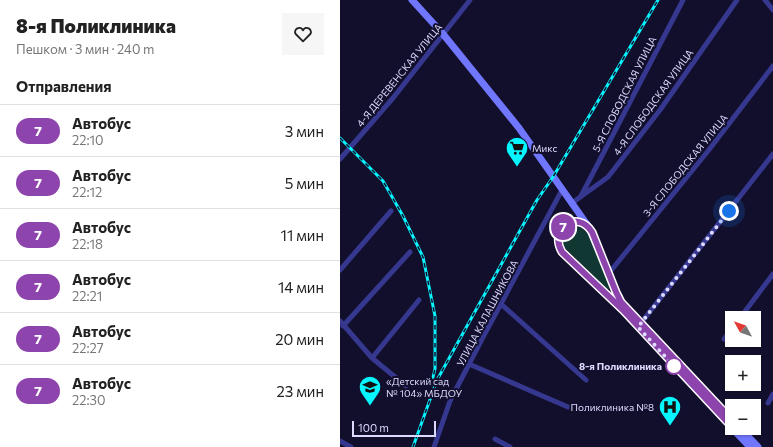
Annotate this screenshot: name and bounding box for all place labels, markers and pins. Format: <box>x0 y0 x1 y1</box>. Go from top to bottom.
supermarket icon: Микс <box>504 135 530 168</box>
place label: Микс <box>532 142 557 154</box>
marker: 8-я Поликлиника <box>665 357 683 375</box>
place label: 8-я Поликлиника <box>579 360 662 372</box>
school or university icon: «Детский сад № 104» МБДОУ <box>357 374 383 407</box>
place label: «Детский сад № 104» МБДОУ <box>386 375 462 399</box>
hospital icon: Поликлиника №8 <box>657 394 683 427</box>
place label: Поликлиника №8 <box>571 401 654 413</box>

